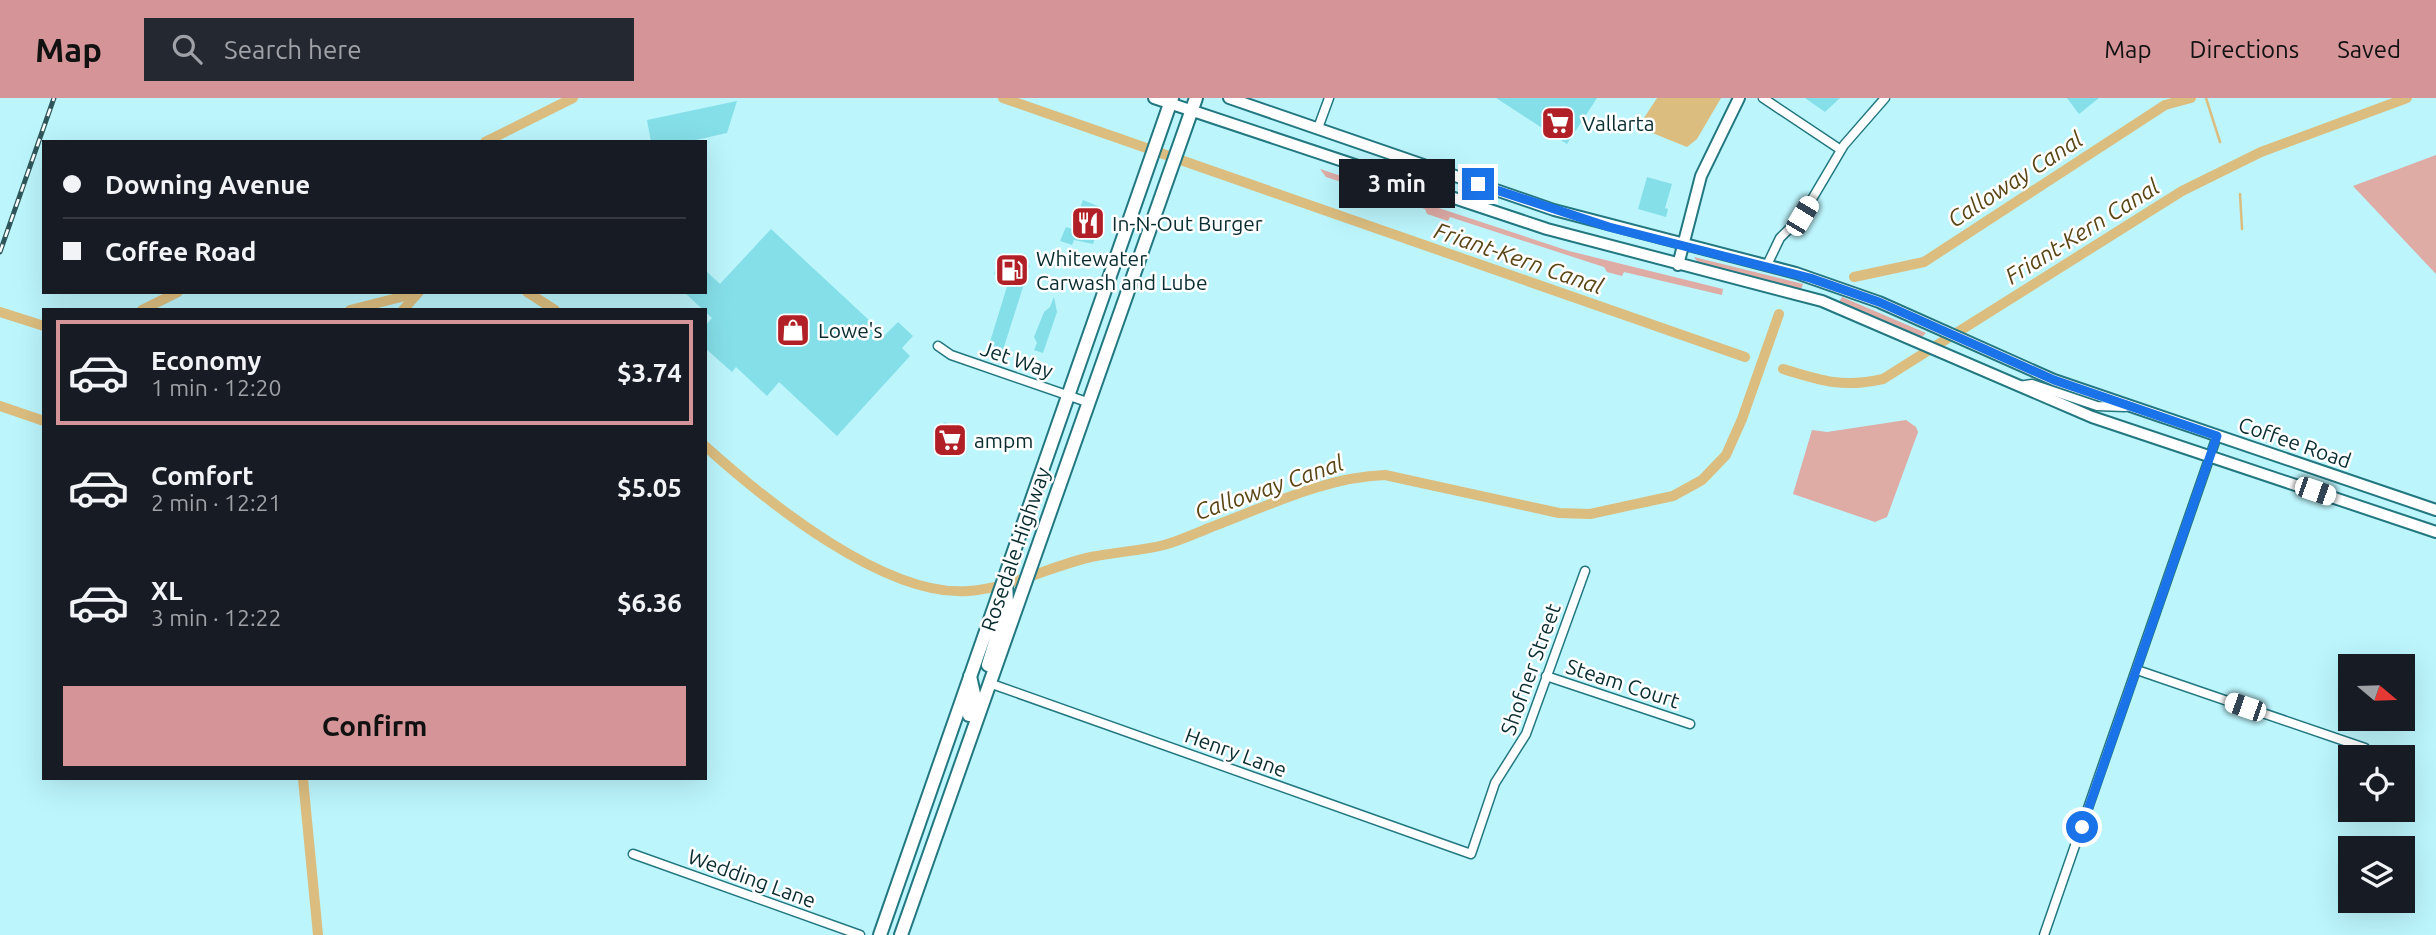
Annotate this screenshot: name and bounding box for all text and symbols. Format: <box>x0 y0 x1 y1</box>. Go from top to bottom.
search box <box>144 18 634 81</box>
icon: search <box>168 30 206 68</box>
text: Map <box>35 31 102 68</box>
text: Search here <box>224 35 362 64</box>
text: Map <box>2104 36 2151 63</box>
text: Directions <box>2189 36 2299 63</box>
text: Saved <box>2337 36 2401 63</box>
supermarket icon: Vallarta <box>1539 104 1577 142</box>
place label: Vallarta <box>1582 111 1655 135</box>
water label: Calloway Canal <box>1943 126 2088 232</box>
callout: 3 min <box>1338 160 1454 208</box>
route end <box>1462 168 1494 200</box>
text: Downing Avenue <box>105 170 310 199</box>
text: 3 min <box>1368 171 1426 196</box>
water label: Friant-Kern Canal <box>2000 173 2164 289</box>
car <box>1783 193 1822 239</box>
restaurant icon: In-N-Out Burger <box>1069 204 1107 242</box>
place label: In-N-Out Burger <box>1112 211 1263 235</box>
water label: Friant-Kern Canal <box>1431 217 1607 299</box>
text: Coffee Road <box>105 237 256 266</box>
place label: Whitewater Carwash and Lube <box>1036 246 1208 294</box>
fuel station icon: Whitewater Carwash and Lube <box>993 251 1031 289</box>
shop icon: Lowe's <box>774 311 812 349</box>
place label: Lowe's <box>818 318 883 342</box>
street label: Jet Way <box>978 335 1056 383</box>
icon: car <box>67 341 130 404</box>
text: Economy <box>151 346 261 375</box>
text: $3.74 <box>617 358 682 387</box>
text: 1 min · 12:20 <box>151 375 282 400</box>
street label: Coffee Road <box>2236 412 2354 472</box>
supermarket icon: ampm <box>931 421 969 459</box>
place label: ampm <box>974 428 1033 452</box>
water label: Calloway Canal <box>1191 450 1347 524</box>
icon: car <box>67 456 130 519</box>
text: Comfort <box>151 461 254 490</box>
street label: Rosedale Highway <box>976 464 1054 634</box>
text: $5.05 <box>617 473 682 502</box>
car <box>2292 474 2339 508</box>
text: 2 min · 12:21 <box>151 490 282 515</box>
icon: car <box>67 571 130 634</box>
text: XL <box>151 576 182 605</box>
text: $6.36 <box>617 588 682 617</box>
street label: Shofner Street <box>1495 600 1565 738</box>
text: 3 min · 12:22 <box>151 605 282 630</box>
street label: Steam Court <box>1563 653 1683 713</box>
north arrow <box>2338 654 2415 732</box>
map controls <box>2338 654 2415 913</box>
button: Confirm <box>63 686 686 766</box>
car <box>2222 690 2269 724</box>
street label: Henry Lane <box>1182 722 1290 782</box>
button: locate <box>2338 745 2415 822</box>
route start <box>2066 811 2098 843</box>
button: layers <box>2338 836 2415 913</box>
street label: Wedding Lane <box>685 844 819 912</box>

